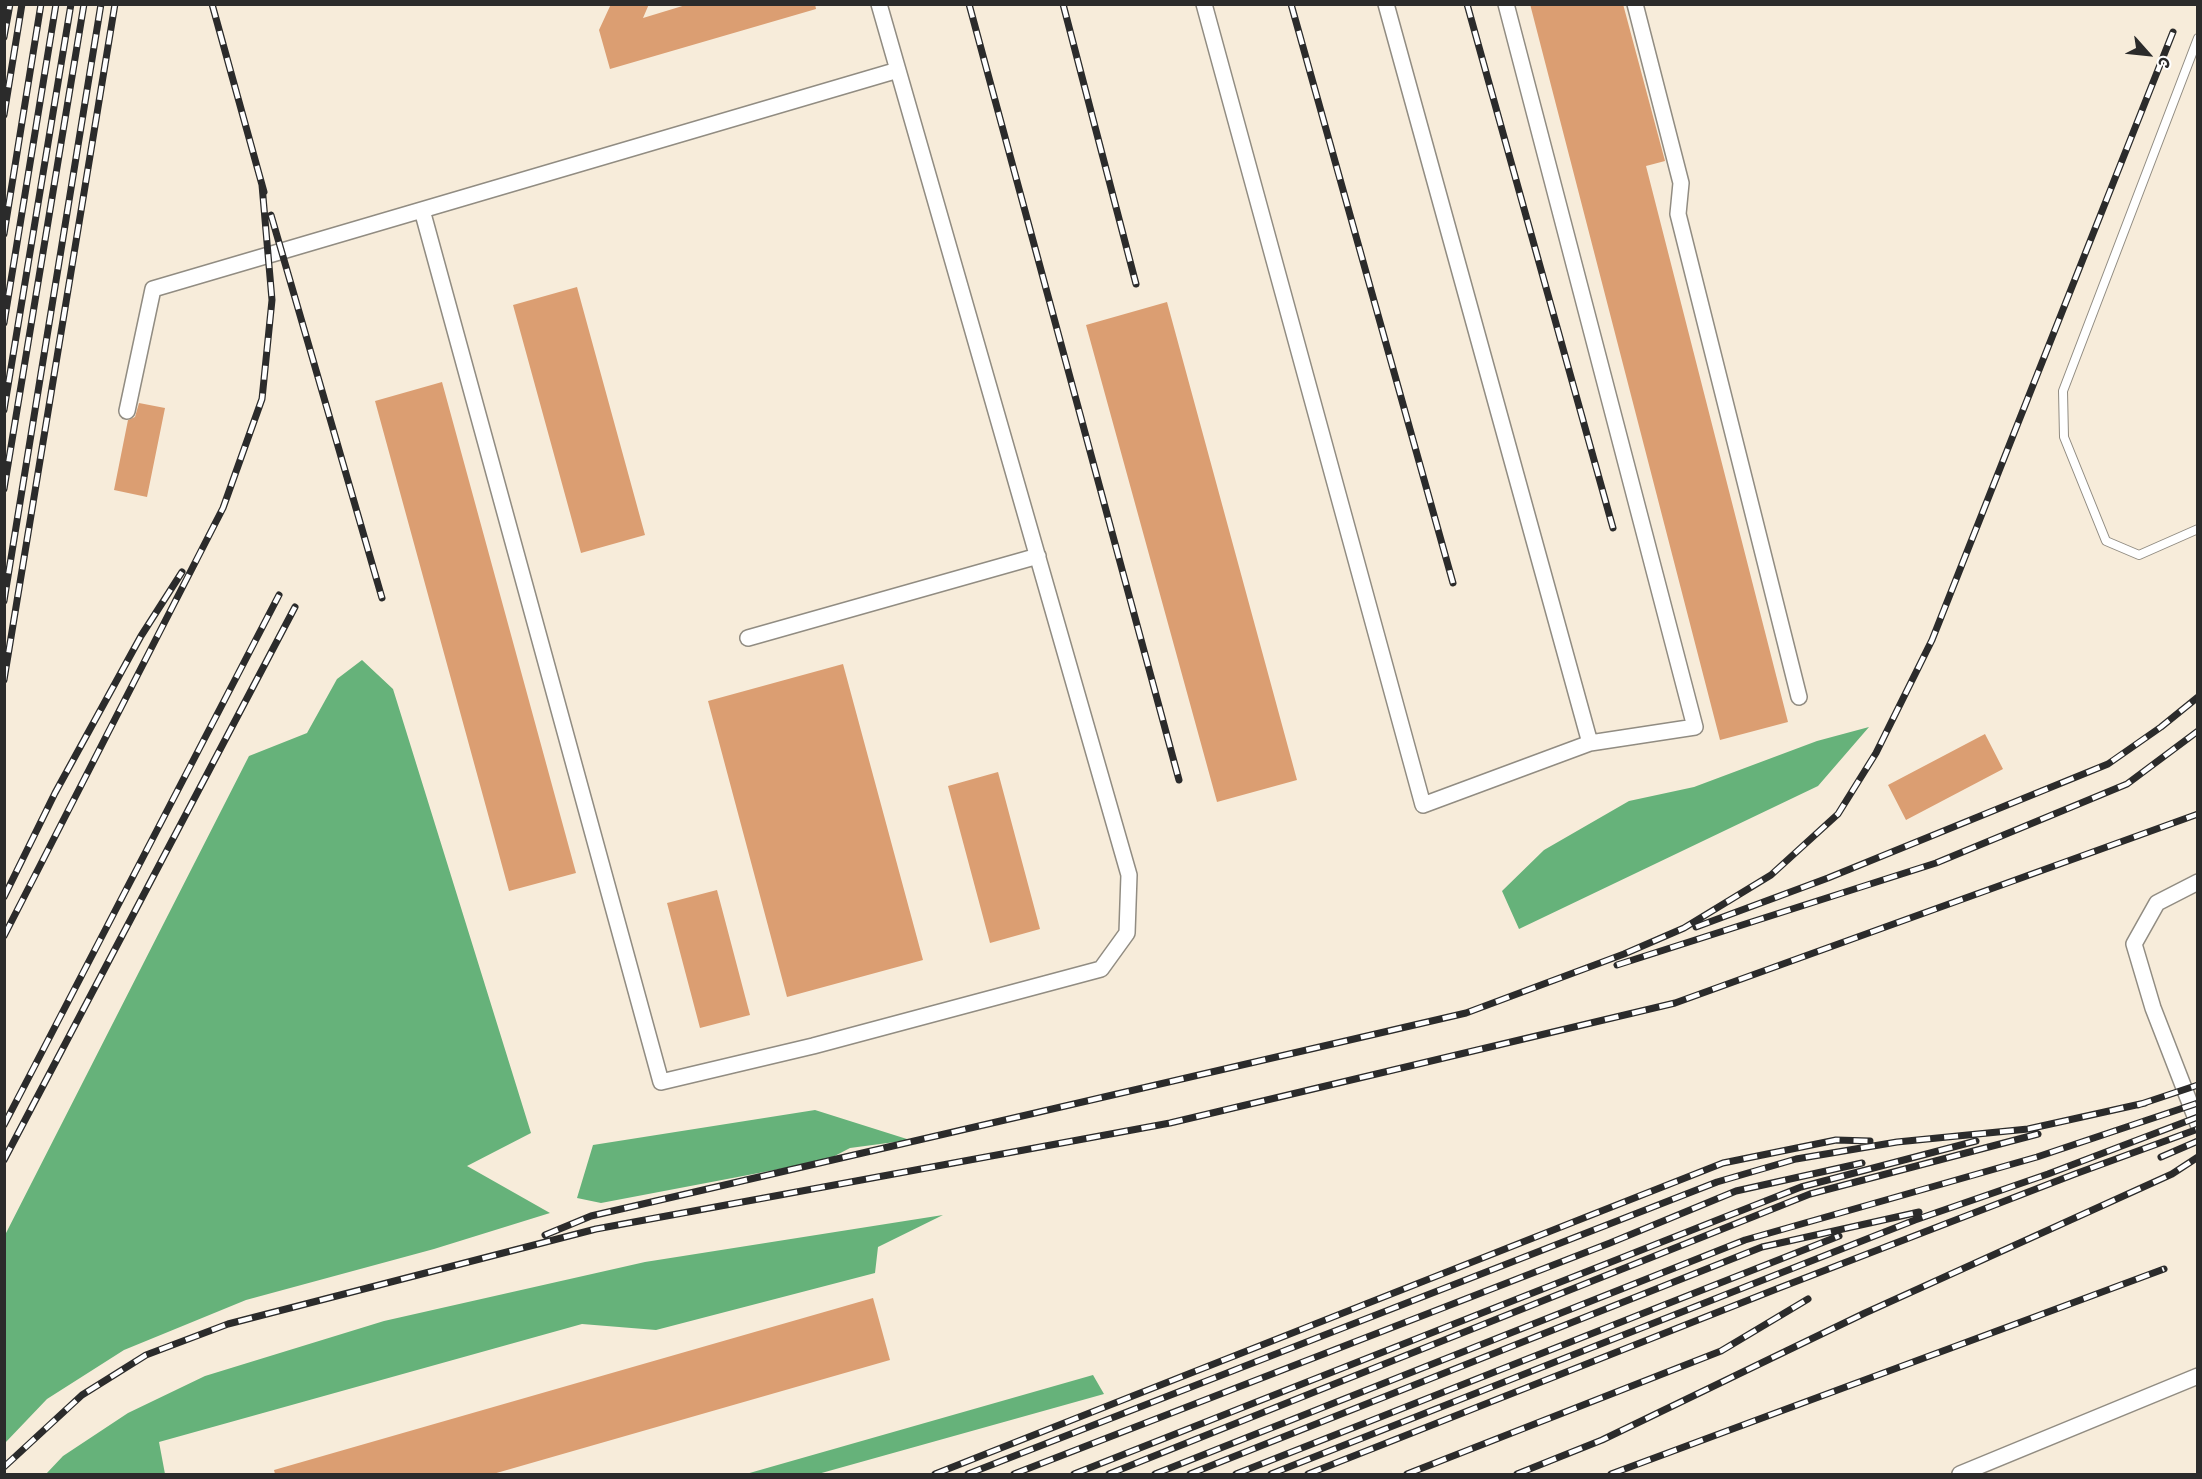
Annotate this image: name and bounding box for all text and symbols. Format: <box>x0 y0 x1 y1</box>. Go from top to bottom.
north arrow <box>2118 24 2178 84</box>
text: С <box>2153 53 2176 72</box>

